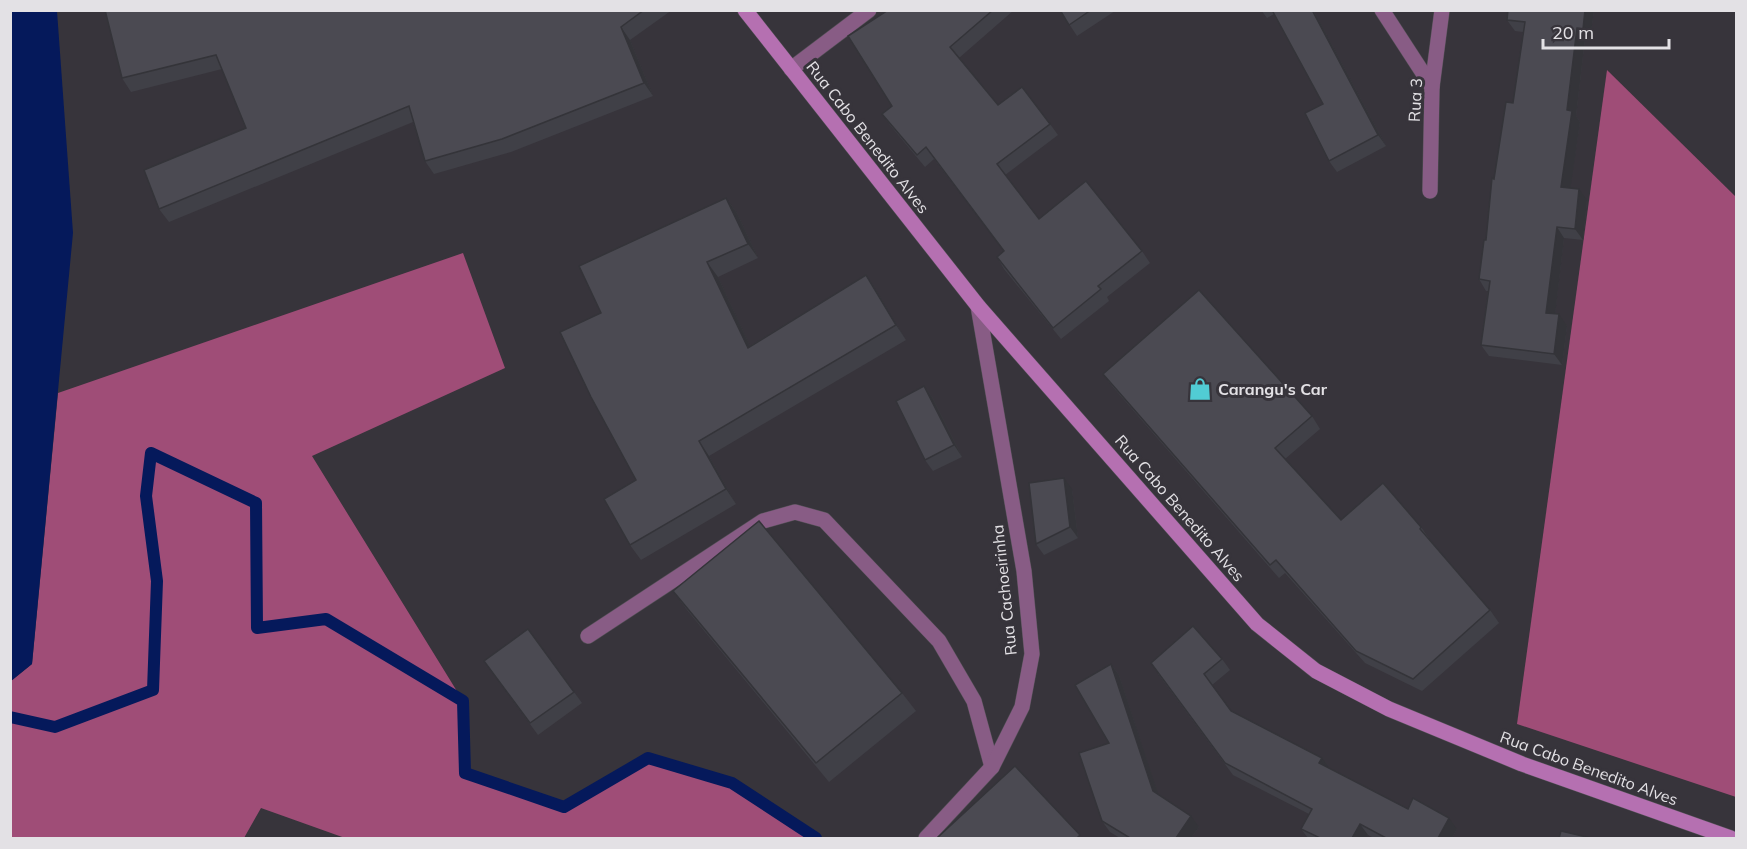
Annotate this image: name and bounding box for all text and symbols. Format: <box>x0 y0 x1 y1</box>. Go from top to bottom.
scale bar <box>1543 12 1669 50</box>
text: 20 m <box>1552 21 1594 44</box>
street label: Rua Cabo Benedito Alves <box>802 57 934 217</box>
street label: Rua 3 <box>1404 78 1426 122</box>
shop icon: Carangu's Car <box>1187 376 1213 402</box>
place label: Carangu's Car <box>1218 379 1328 399</box>
street label: Rua Cabo Benedito Alves <box>1111 431 1249 585</box>
street label: Rua Cachoeirinha <box>987 524 1021 656</box>
street label: Rua Cabo Benedito Alves <box>1497 726 1681 810</box>

